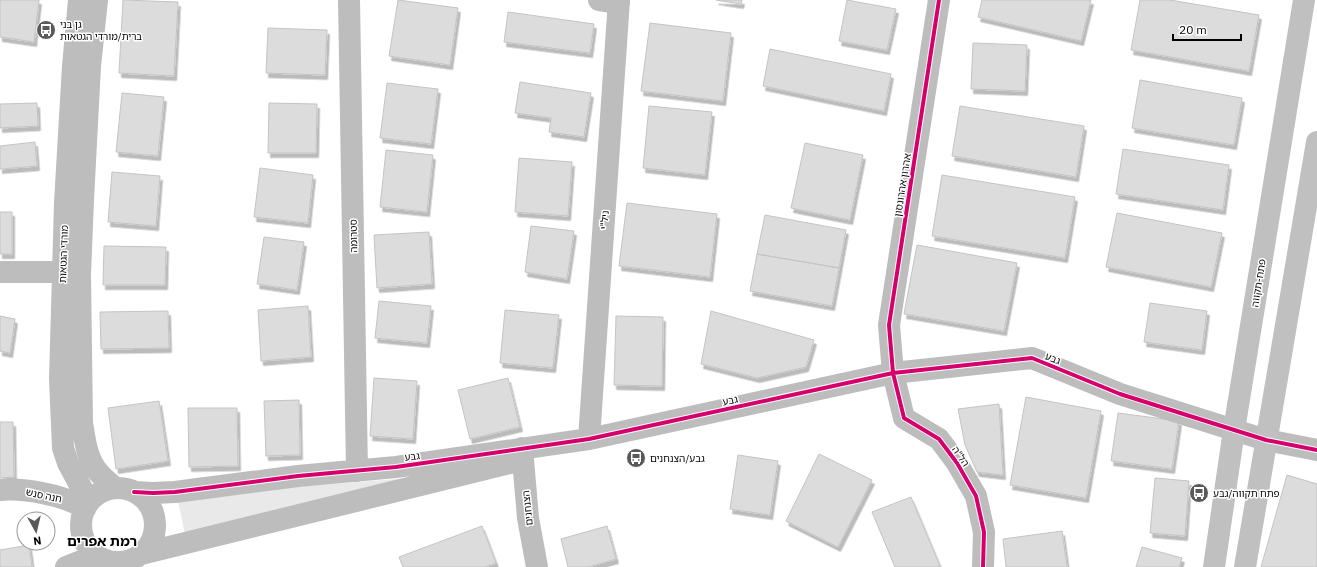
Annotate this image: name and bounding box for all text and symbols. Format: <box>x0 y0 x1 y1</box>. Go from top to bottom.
scale bar <box>1173 16 1241 42</box>
place label: גן בני ברית/מורדי הגטאות <box>60 18 142 43</box>
bus stop icon: גן בני ברית/מורדי הגטאות <box>35 19 57 41</box>
text: 20 m <box>1179 22 1207 37</box>
street label: אהרון אהרונסון <box>891 153 914 218</box>
street label: ניל"י <box>597 210 612 230</box>
street label: סטרומה <box>347 219 360 253</box>
street label: מורדי הגטאות <box>56 225 71 283</box>
street label: פתח-תקווה <box>1248 258 1269 308</box>
street label: גבע <box>1043 350 1063 367</box>
street label: גבע <box>721 392 739 408</box>
street label: הל"ה <box>949 444 972 469</box>
bus stop icon: גבע/הצנחנים <box>625 447 647 469</box>
street label: גבע <box>404 449 421 464</box>
place label: גבע/הצנחנים <box>650 452 705 465</box>
bus stop icon: פתח תקווה/גבע <box>1188 482 1210 504</box>
street label: חנה סנש <box>25 485 63 506</box>
place label: פתח תקווה/גבע <box>1213 487 1280 500</box>
street label: הצנחנים <box>519 490 536 526</box>
north arrow <box>16 511 56 551</box>
district label: רמת אפרים <box>67 532 137 550</box>
text: N <box>32 533 42 548</box>

